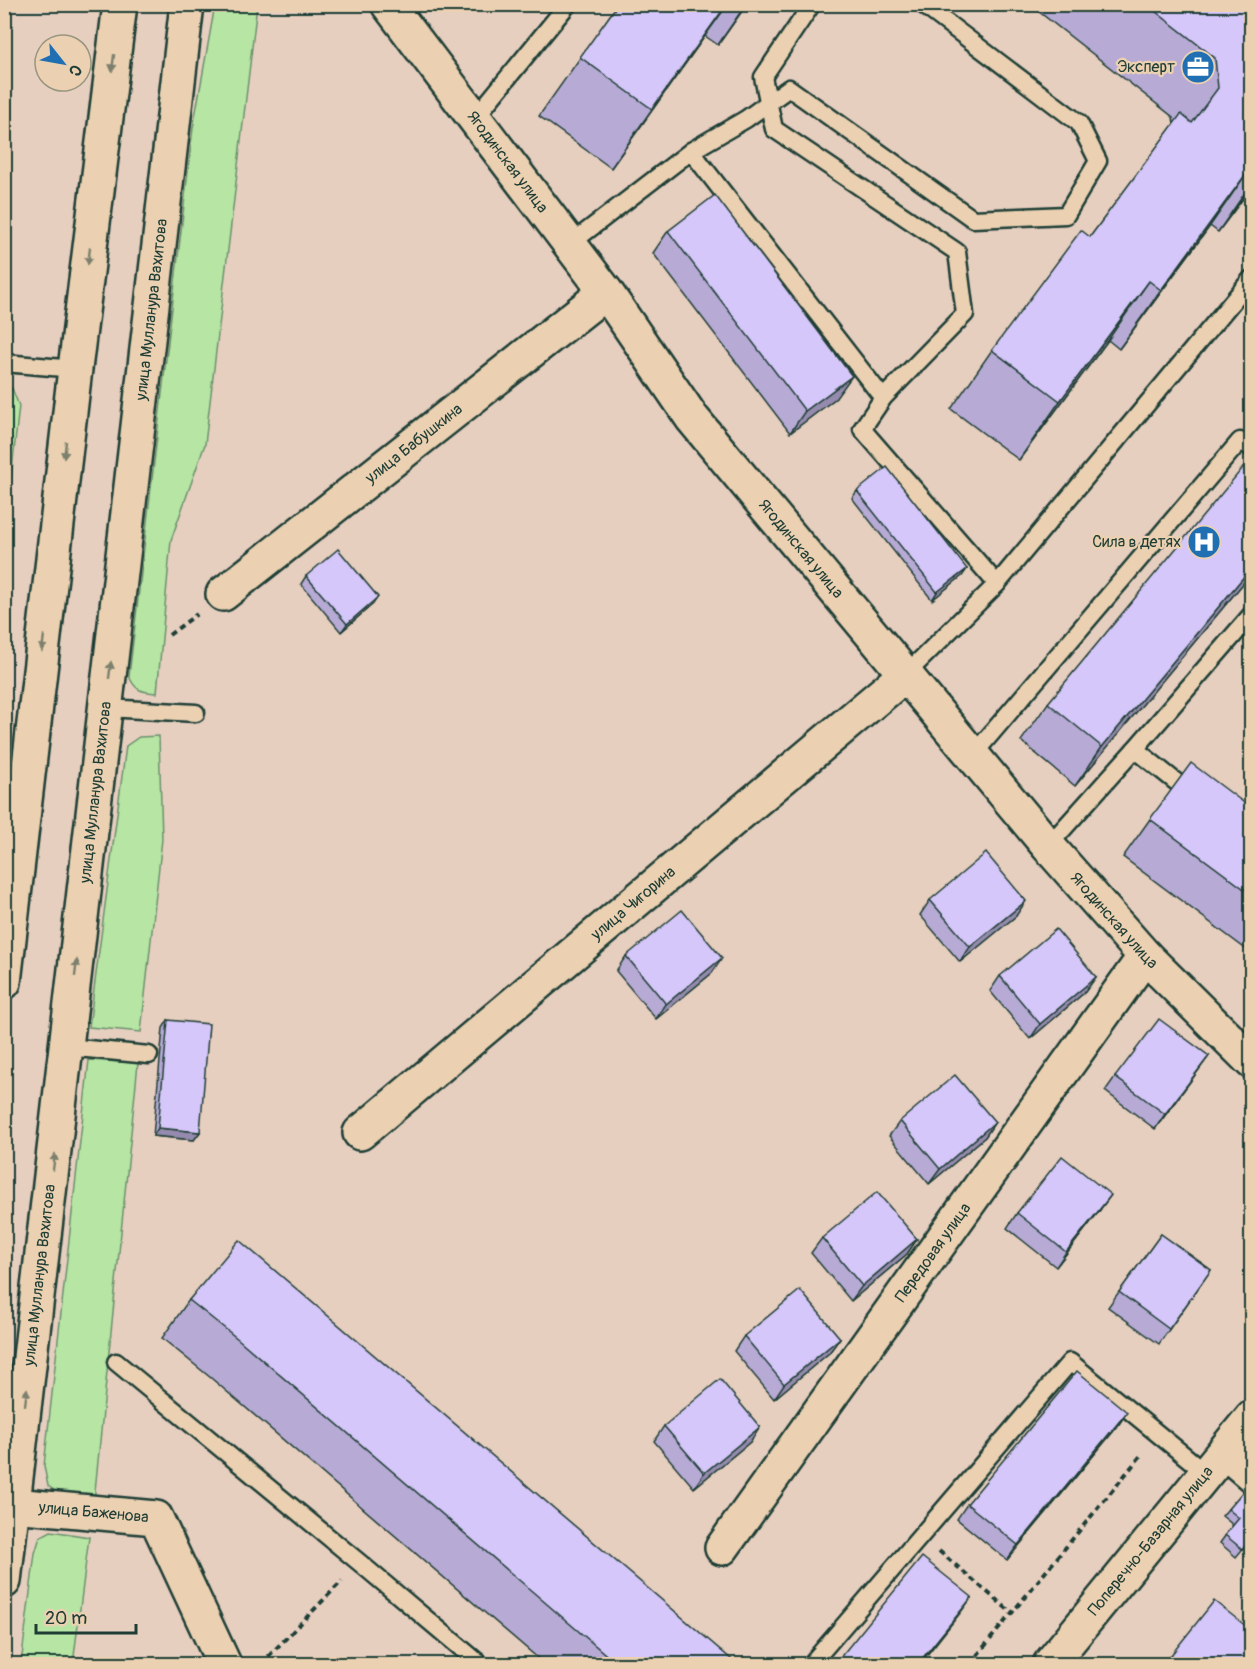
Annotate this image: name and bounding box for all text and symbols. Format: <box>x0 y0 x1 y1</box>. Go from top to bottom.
north arrow <box>33 33 93 93</box>
office icon: Эксперт <box>1180 49 1216 85</box>
one-way arrow <box>108 53 118 72</box>
place label: Эксперт <box>1117 57 1175 77</box>
text: С <box>64 61 86 80</box>
street label: Ягодинская улица <box>462 107 553 217</box>
street label: улица Мулланура Вахитова <box>131 217 172 403</box>
one-way arrow <box>84 247 93 266</box>
street label: улица Бабушкина <box>360 399 466 489</box>
one-way arrow <box>61 440 70 459</box>
street label: Ягодинская улица <box>754 495 848 602</box>
hospital icon: Сила в детях <box>1186 524 1222 560</box>
place label: Сила в детях <box>1092 532 1181 552</box>
one-way arrow <box>38 634 48 653</box>
one-way arrow <box>105 661 115 680</box>
street label: улица Мулланура Вахитова <box>75 700 116 885</box>
street label: улица Чигорина <box>586 862 680 945</box>
street label: Ягодинская улица <box>1066 868 1162 973</box>
one-way arrow <box>71 959 81 978</box>
one-way arrow <box>49 1152 58 1171</box>
street label: улица Мулланура Вахитова <box>19 1183 60 1368</box>
street label: Передовая улица <box>891 1199 975 1306</box>
one-way arrow <box>21 1388 31 1407</box>
street label: Поперечно-Базарная улица <box>1084 1462 1218 1620</box>
street label: улица Баженова <box>37 1497 150 1527</box>
scale bar <box>36 1597 136 1635</box>
text: 20 m <box>45 1607 87 1630</box>

